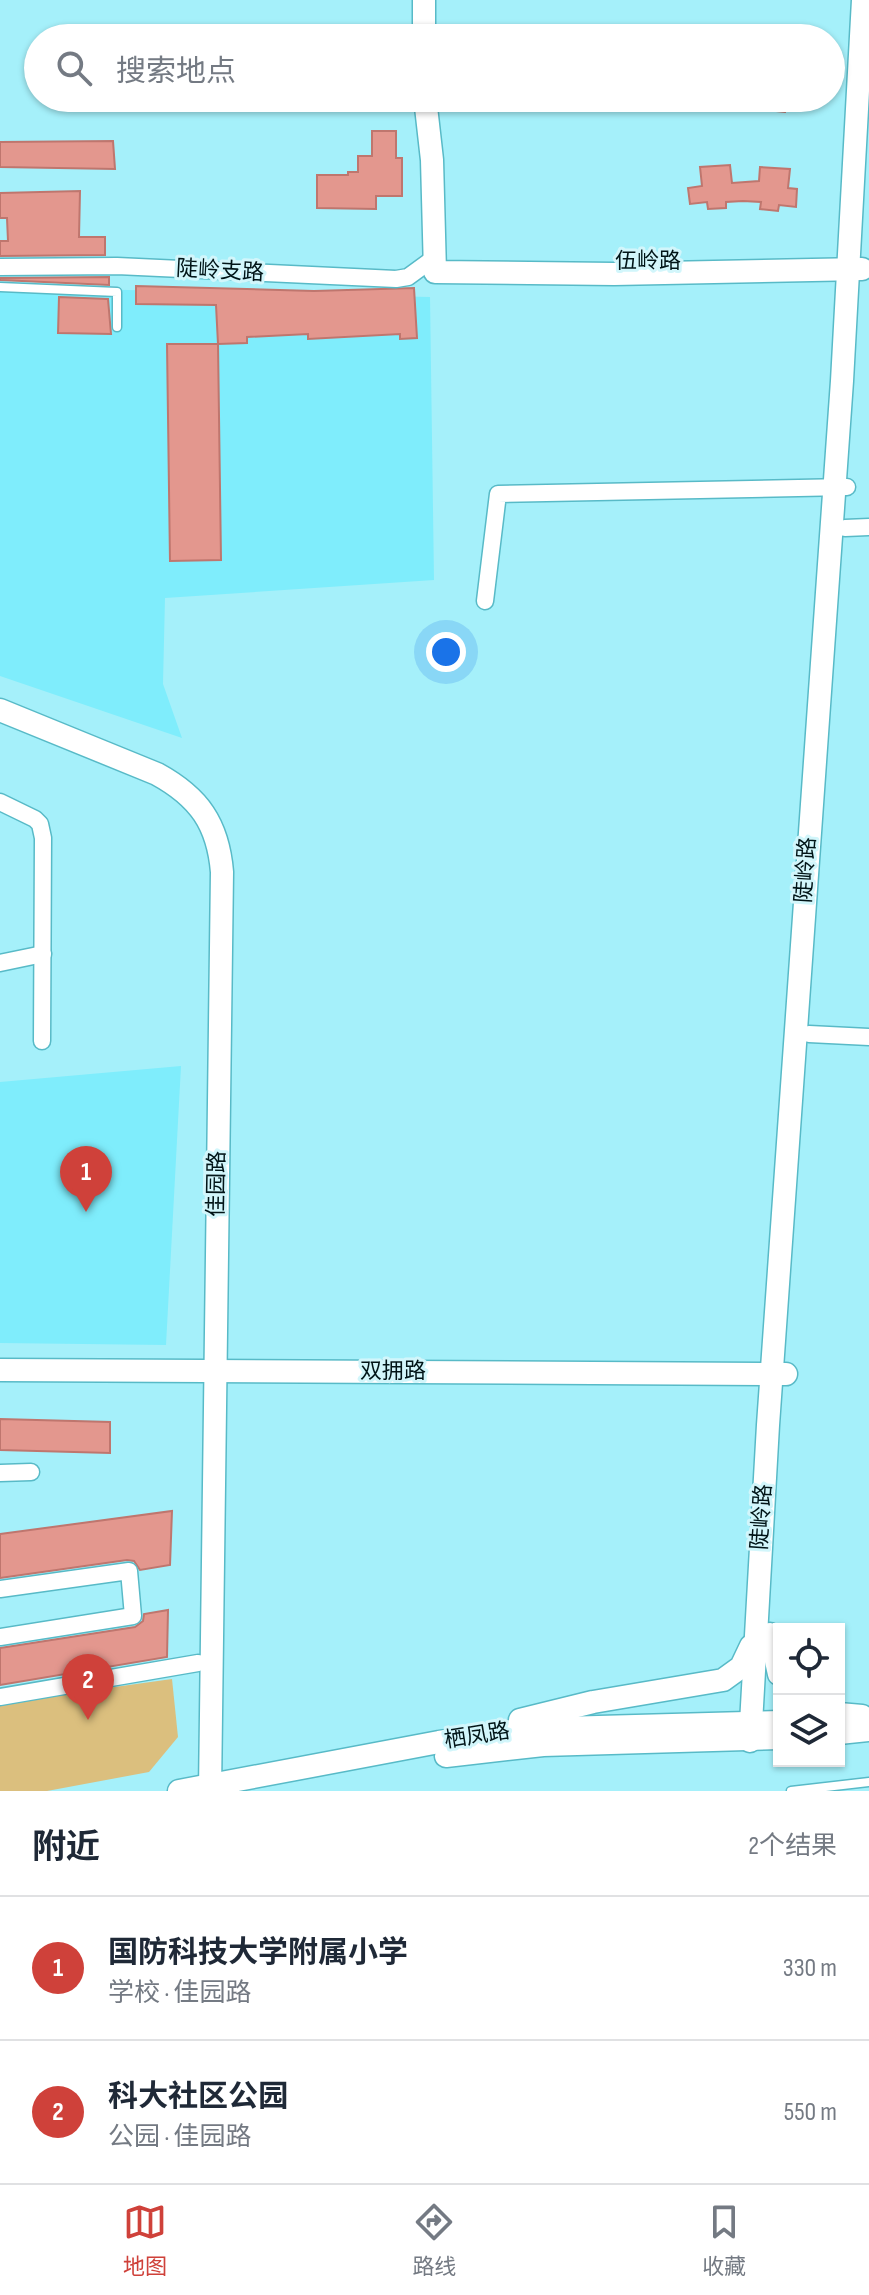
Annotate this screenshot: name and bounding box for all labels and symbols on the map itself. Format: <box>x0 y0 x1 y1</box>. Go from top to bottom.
street label: 伍岭路 <box>615 248 681 275</box>
street label: 陡岭支路 <box>175 255 265 287</box>
your location <box>426 632 466 672</box>
street label: 陡岭路 <box>790 836 822 904</box>
pin: 1 <box>60 1146 112 1212</box>
street label: 佳园路 <box>203 1151 231 1217</box>
street label: 双拥路 <box>360 1358 426 1385</box>
street label: 陡岭路 <box>746 1483 778 1551</box>
pin: 2 <box>62 1654 114 1720</box>
street label: 栖凤路 <box>442 1718 512 1754</box>

